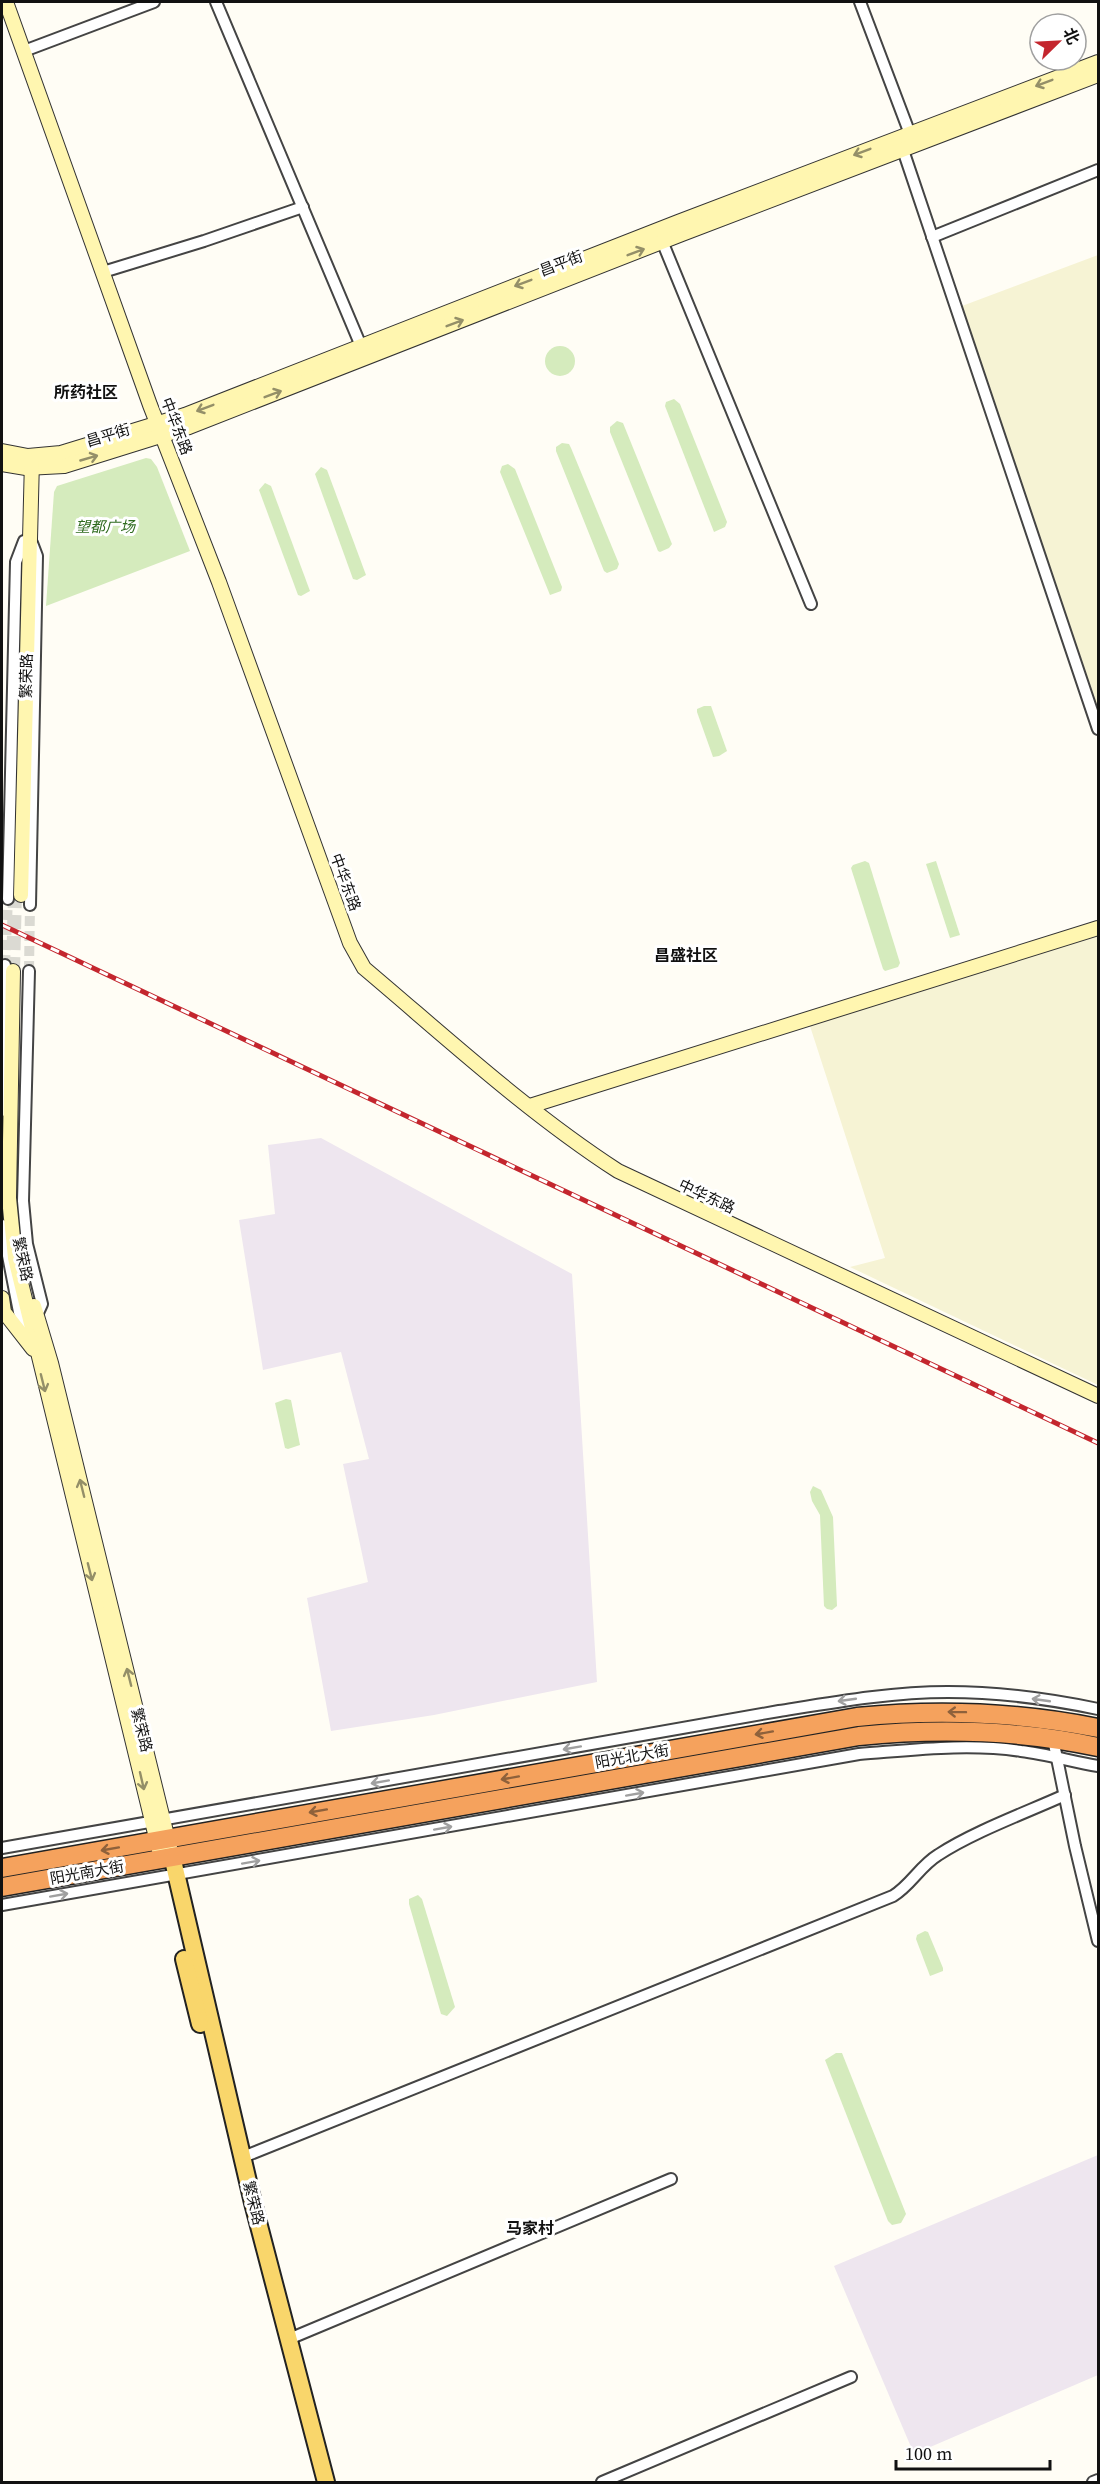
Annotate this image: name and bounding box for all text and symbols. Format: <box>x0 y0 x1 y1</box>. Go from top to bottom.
north arrow <box>1028 12 1088 72</box>
text: 北 <box>1058 24 1085 48</box>
one-way arrow <box>1035 78 1054 89</box>
one-way arrow <box>853 147 871 158</box>
street label: 昌平街 <box>536 245 586 281</box>
one-way arrow <box>626 246 645 257</box>
one-way arrow <box>514 278 533 289</box>
one-way arrow <box>445 317 464 328</box>
district label: 所药社区 <box>54 381 118 403</box>
one-way arrow <box>263 388 282 399</box>
street label: 中华东路 <box>156 394 198 458</box>
one-way arrow <box>196 403 214 414</box>
street label: 昌平街 <box>83 418 133 452</box>
one-way arrow <box>79 452 98 464</box>
park label: 望都广场 <box>75 516 137 537</box>
street label: 繁荣路 <box>15 653 37 699</box>
street label: 中华东路 <box>326 850 366 914</box>
district label: 昌盛社区 <box>654 944 718 966</box>
street label: 中华东路 <box>675 1174 739 1218</box>
street label: 繁荣路 <box>8 1235 38 1283</box>
one-way arrow <box>38 1373 50 1392</box>
one-way arrow <box>75 1479 87 1498</box>
one-way arrow <box>85 1562 97 1581</box>
one-way arrow <box>122 1668 134 1687</box>
one-way arrow <box>1031 1694 1051 1705</box>
one-way arrow <box>837 1695 857 1706</box>
street label: 繁荣路 <box>126 1706 158 1754</box>
one-way arrow <box>948 1706 968 1718</box>
one-way arrow <box>754 1728 774 1739</box>
street label: 阳光北大街 <box>593 1739 671 1773</box>
one-way arrow <box>562 1743 582 1754</box>
one-way arrow <box>137 1772 149 1791</box>
one-way arrow <box>500 1773 520 1784</box>
one-way arrow <box>370 1777 390 1788</box>
one-way arrow <box>625 1789 645 1800</box>
one-way arrow <box>308 1806 328 1817</box>
one-way arrow <box>433 1823 453 1834</box>
one-way arrow <box>101 1844 120 1855</box>
street label: 阳光南大街 <box>48 1855 126 1889</box>
one-way arrow <box>241 1856 261 1867</box>
one-way arrow <box>49 1889 68 1900</box>
street label: 繁荣路 <box>238 2179 270 2227</box>
district label: 马家村 <box>506 2217 554 2239</box>
scale bar <box>896 2433 1050 2471</box>
text: 100 m <box>905 2441 952 2466</box>

